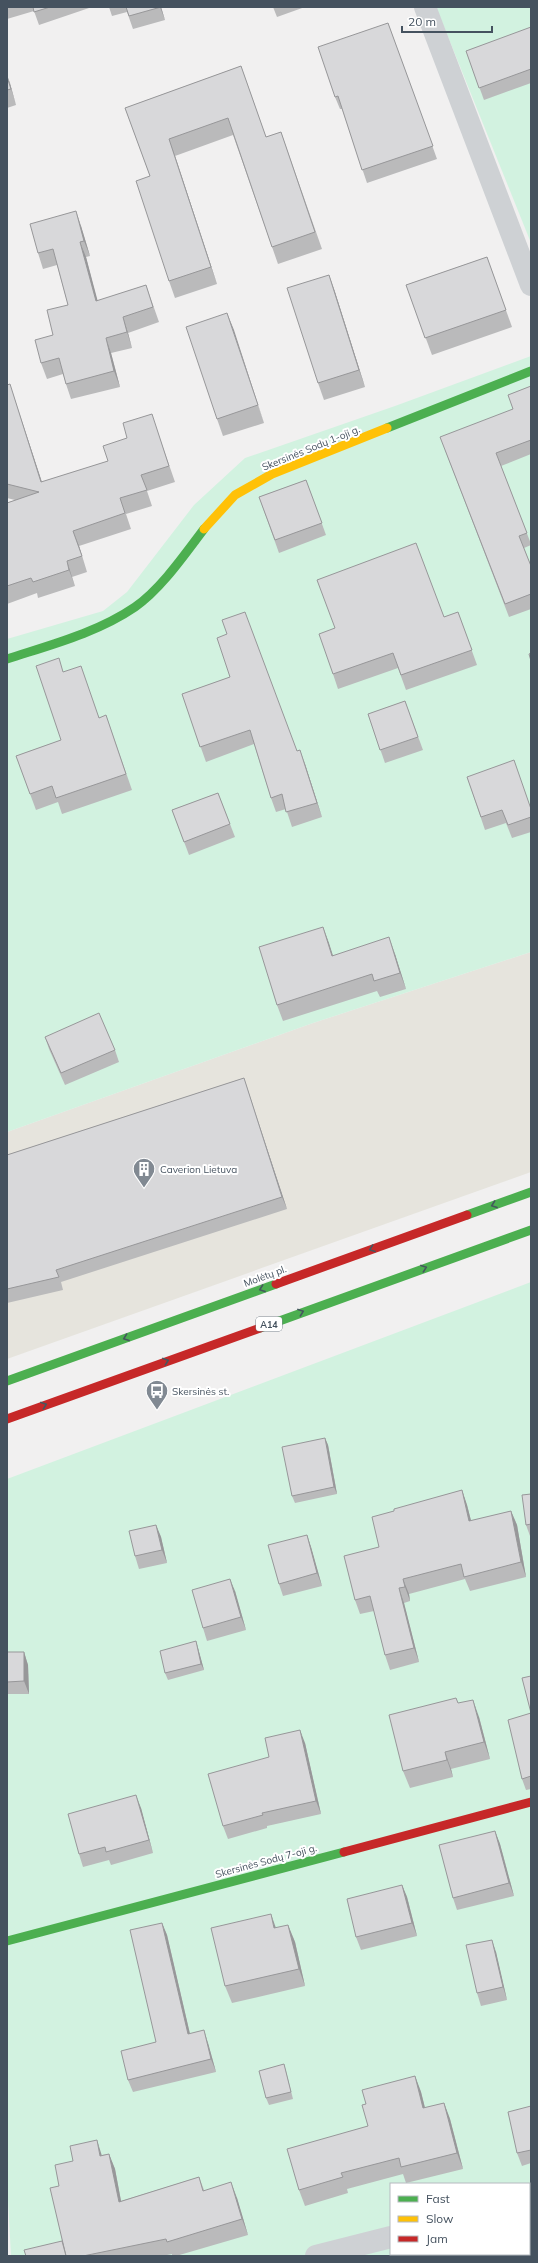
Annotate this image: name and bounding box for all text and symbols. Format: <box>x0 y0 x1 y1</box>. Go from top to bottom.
scale bar <box>402 8 492 34</box>
text: 20 m <box>408 14 436 29</box>
street label: Skersinės Sodų 1-oji g. <box>260 422 362 474</box>
building icon: Caverion Lietuva <box>131 1156 157 1189</box>
place label: Caverion Lietuva <box>160 1163 237 1176</box>
one-way arrow <box>491 1200 498 1209</box>
one-way arrow <box>368 1244 375 1252</box>
street label: Molėtų pl. <box>242 1262 288 1290</box>
one-way arrow <box>420 1265 427 1273</box>
one-way arrow <box>258 1284 265 1292</box>
one-way arrow <box>298 1309 305 1317</box>
road number: A14 <box>256 1317 282 1331</box>
one-way arrow <box>123 1333 130 1341</box>
one-way arrow <box>162 1357 169 1366</box>
bus stop icon: Skersinės st. <box>144 1378 170 1411</box>
place label: Skersinės st. <box>172 1385 229 1398</box>
one-way arrow <box>40 1402 47 1410</box>
street label: Skersinės Sodų 7-oji g. <box>214 1841 318 1881</box>
legend <box>390 2183 530 2255</box>
text: Fast <box>426 2191 450 2206</box>
text: Slow <box>426 2211 454 2226</box>
text: Jam <box>426 2231 448 2246</box>

